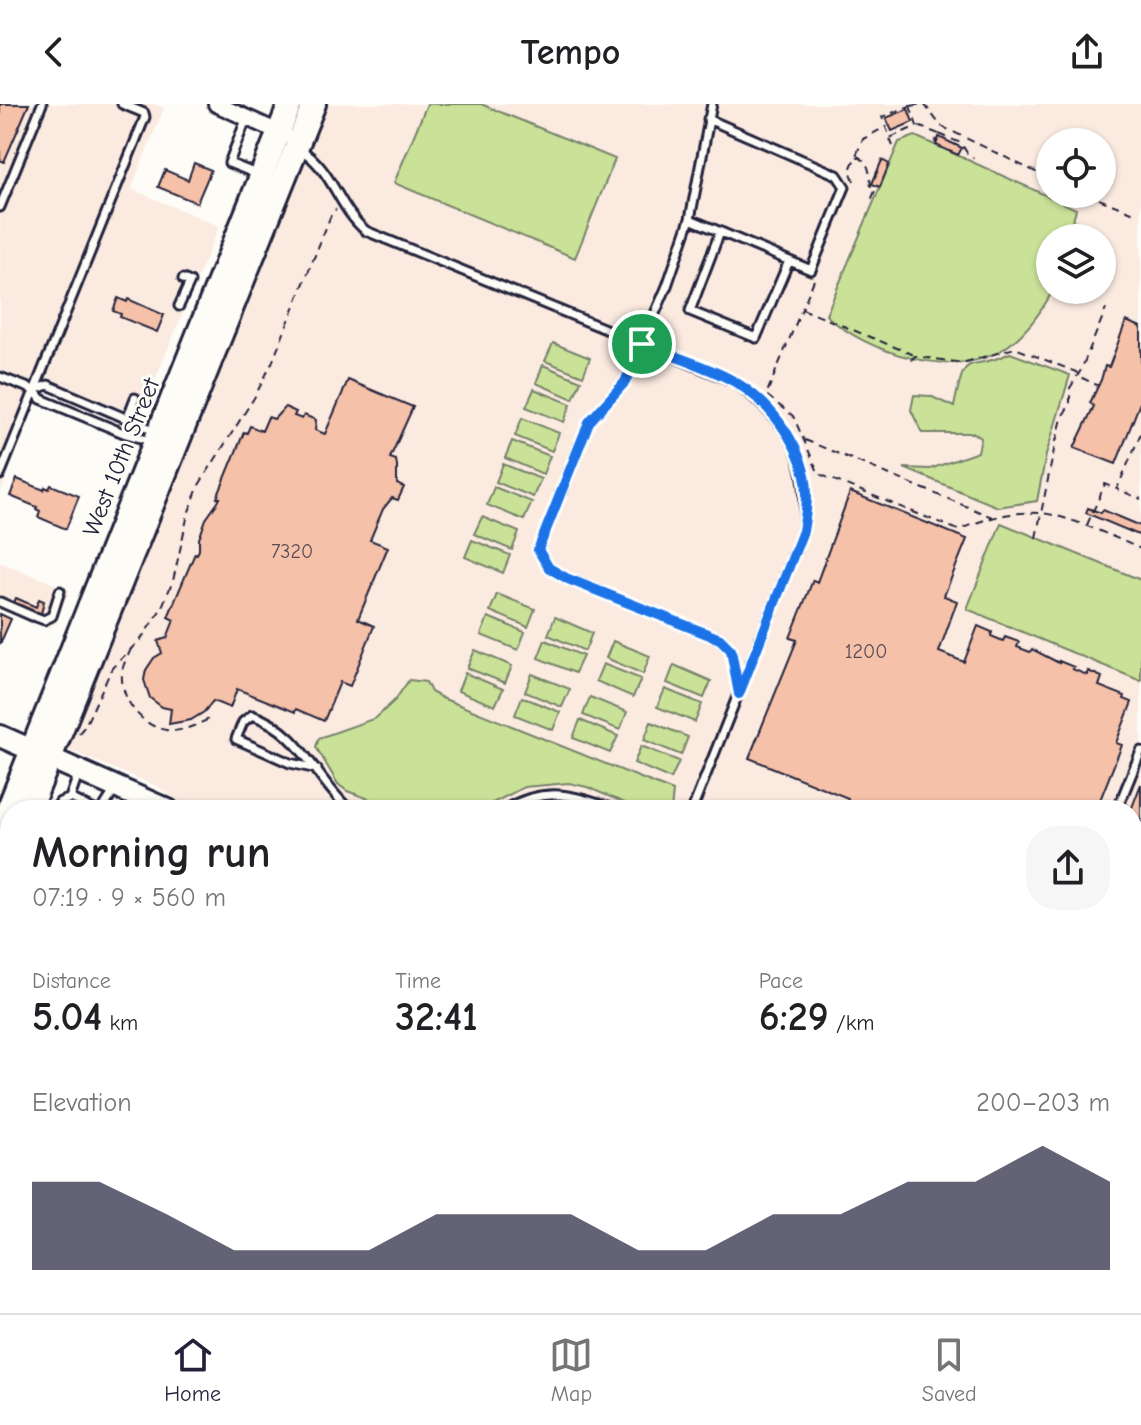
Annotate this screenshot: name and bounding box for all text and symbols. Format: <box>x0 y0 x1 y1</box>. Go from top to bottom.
icon: back <box>32 30 76 74</box>
icon: share <box>1065 30 1109 74</box>
text: Tempo <box>521 32 620 73</box>
map controls <box>1036 128 1116 304</box>
button: locate <box>1036 128 1116 208</box>
button: layers <box>1036 224 1116 304</box>
pin <box>608 310 676 378</box>
icon: arrive <box>620 322 664 366</box>
street label: West 10th Street <box>77 373 166 540</box>
house number: 7320 <box>271 540 313 563</box>
house number: 1200 <box>845 640 887 663</box>
button: share <box>1026 826 1110 910</box>
text: Morning run <box>32 827 271 878</box>
text: 07:19 · 9 × 560 m <box>32 883 226 913</box>
text: Distance <box>32 968 111 994</box>
text: Time <box>395 968 441 994</box>
text: Pace <box>759 968 803 994</box>
text: 5.04 <box>32 994 102 1040</box>
text: 32:41 <box>395 994 478 1040</box>
text: 6:29 <box>759 994 829 1040</box>
text: km <box>102 1010 138 1036</box>
text: /km <box>829 1010 875 1036</box>
text: Elevation <box>32 1088 132 1118</box>
text: 200–203 m <box>976 1088 1110 1118</box>
tab: Home <box>164 1333 221 1407</box>
tab: Map <box>549 1333 593 1407</box>
tab: Saved <box>922 1333 977 1407</box>

